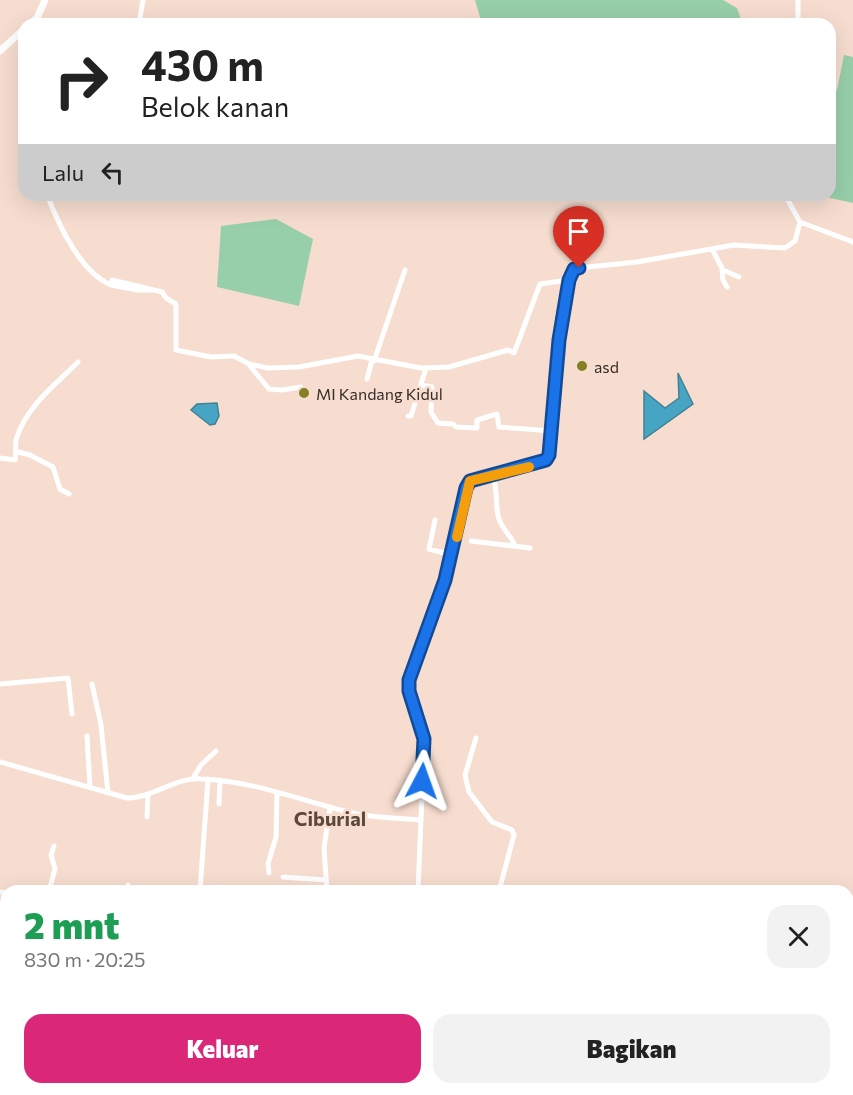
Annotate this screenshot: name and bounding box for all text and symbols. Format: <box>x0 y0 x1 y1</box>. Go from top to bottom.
text: 430 m <box>141 38 264 90</box>
icon: right <box>42 42 120 120</box>
text: Belok kanan <box>141 90 289 123</box>
icon: left <box>96 156 129 189</box>
text: Lalu <box>42 159 84 186</box>
pin <box>553 206 604 268</box>
icon: arrive <box>562 215 595 248</box>
place label: asd <box>594 357 619 376</box>
marker: asd <box>575 359 589 373</box>
place label: MI Kandang Kidul <box>316 384 443 403</box>
marker: MI Kandang Kidul <box>297 386 311 400</box>
position arrow <box>390 749 454 813</box>
district label: Ciburial <box>294 806 366 830</box>
text: 2 mnt <box>24 902 119 946</box>
button: close <box>767 905 830 968</box>
text: 830 m · 20:25 <box>24 947 146 971</box>
button: Keluar <box>24 1014 421 1083</box>
button: Bagikan <box>433 1014 830 1083</box>

